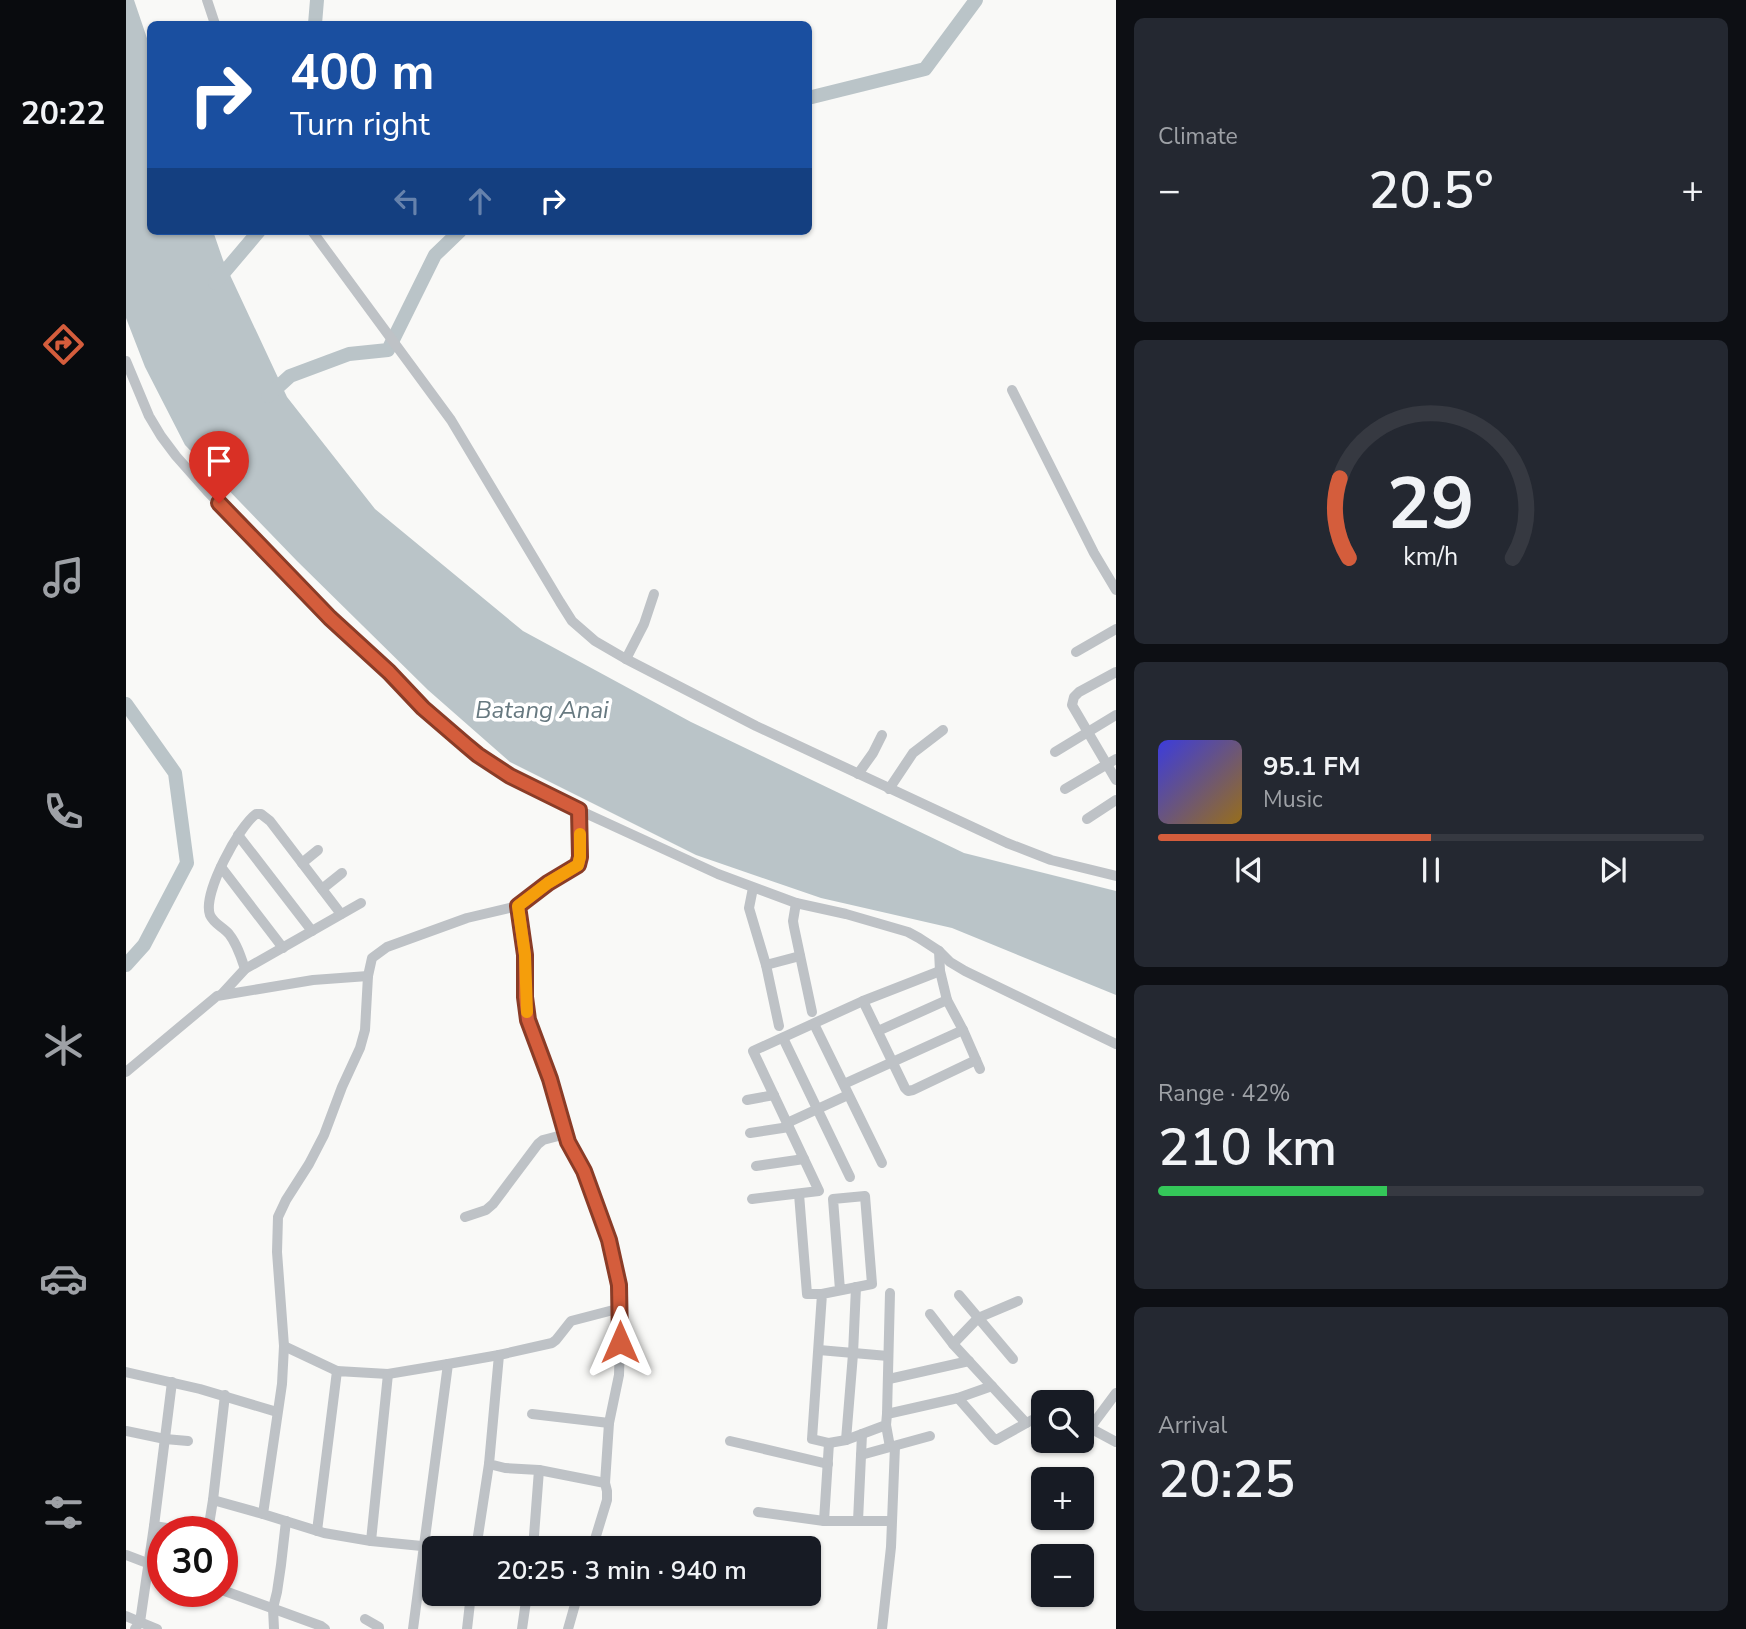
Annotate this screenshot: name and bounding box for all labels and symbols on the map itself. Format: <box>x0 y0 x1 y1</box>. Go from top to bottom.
pin <box>189 431 249 503</box>
water label: Batang Anai <box>475 694 609 726</box>
position arrow <box>583 1305 657 1379</box>
speed limit sign: 30 <box>147 1516 238 1607</box>

